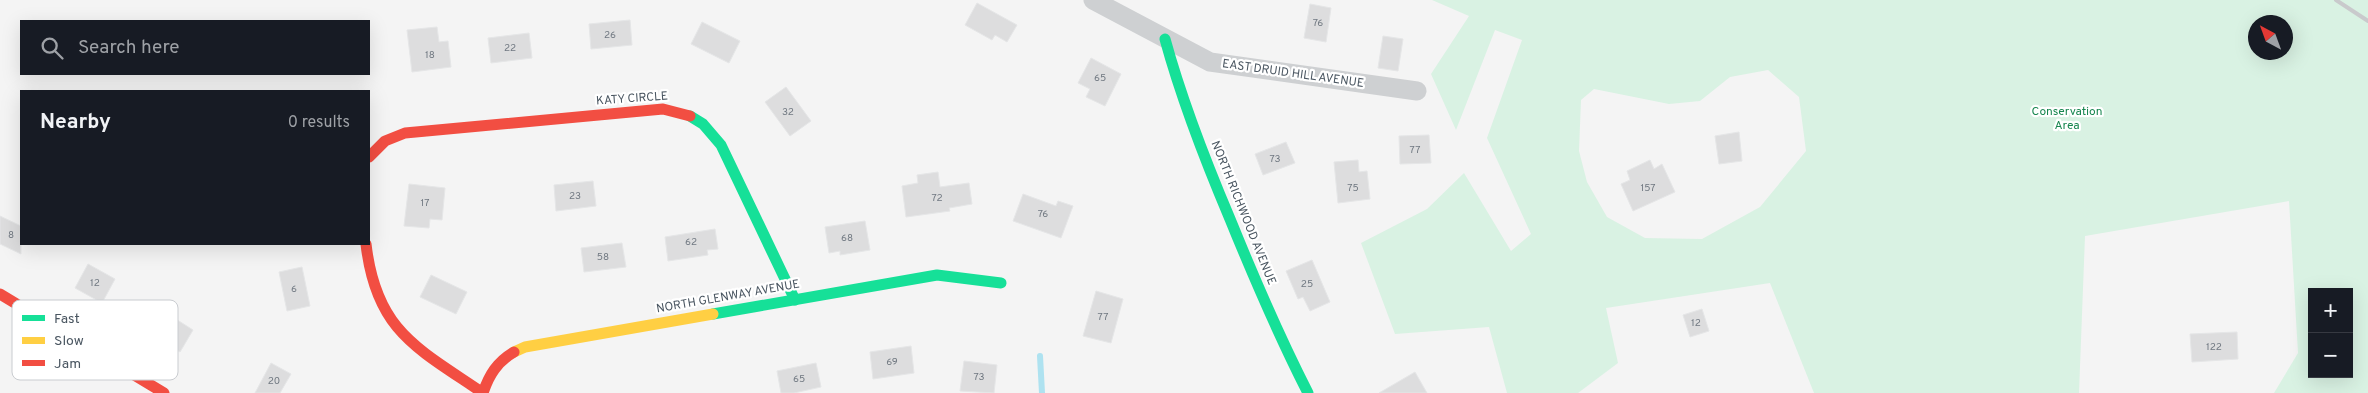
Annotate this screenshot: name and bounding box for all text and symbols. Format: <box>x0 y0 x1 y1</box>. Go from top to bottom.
north arrow <box>2248 15 2293 60</box>
house number: 76 <box>1313 17 1323 30</box>
search box <box>20 20 370 75</box>
house number: 26 <box>604 29 616 42</box>
icon: search <box>38 34 66 62</box>
text: Search here <box>78 36 180 60</box>
house number: 22 <box>504 42 516 55</box>
house number: 18 <box>425 49 435 62</box>
street label: EAST DRUID HILL AVENUE <box>1221 56 1365 92</box>
house number: 65 <box>1094 72 1106 85</box>
street label: KATY CIRCLE <box>596 89 668 109</box>
park label: Conservation Area <box>2032 104 2102 134</box>
house number: 32 <box>782 106 794 119</box>
text: Nearby <box>40 109 111 136</box>
text: 0 results <box>288 113 350 133</box>
street label: NORTH RICHWOOD AVENUE <box>1207 139 1279 287</box>
house number: 77 <box>1410 144 1420 157</box>
house number: 73 <box>1269 153 1281 166</box>
house number: 75 <box>1347 182 1359 195</box>
house number: 157 <box>1640 182 1656 195</box>
house number: 23 <box>569 190 581 203</box>
house number: 72 <box>931 192 943 205</box>
house number: 17 <box>421 197 429 210</box>
house number: 76 <box>1038 208 1048 221</box>
house number: 8 <box>8 229 14 242</box>
house number: 68 <box>841 232 853 245</box>
house number: 62 <box>685 236 697 249</box>
house number: 58 <box>597 251 609 264</box>
street label: NORTH GLENWAY AVENUE <box>655 276 801 318</box>
house number: 12 <box>90 277 100 290</box>
house number: 25 <box>1301 278 1313 291</box>
house number: 6 <box>291 283 297 296</box>
map controls <box>2308 288 2353 378</box>
button: + <box>2308 288 2353 333</box>
legend <box>12 300 178 380</box>
text: Fast <box>54 311 80 328</box>
house number: 77 <box>1098 311 1108 324</box>
house number: 12 <box>1691 317 1701 330</box>
text: Slow <box>54 333 84 350</box>
button: − <box>2308 333 2353 378</box>
house number: 122 <box>2206 341 2222 354</box>
text: Jam <box>54 356 81 373</box>
house number: 69 <box>886 356 898 369</box>
house number: 73 <box>973 371 985 384</box>
house number: 65 <box>793 373 805 386</box>
house number: 20 <box>268 375 280 388</box>

